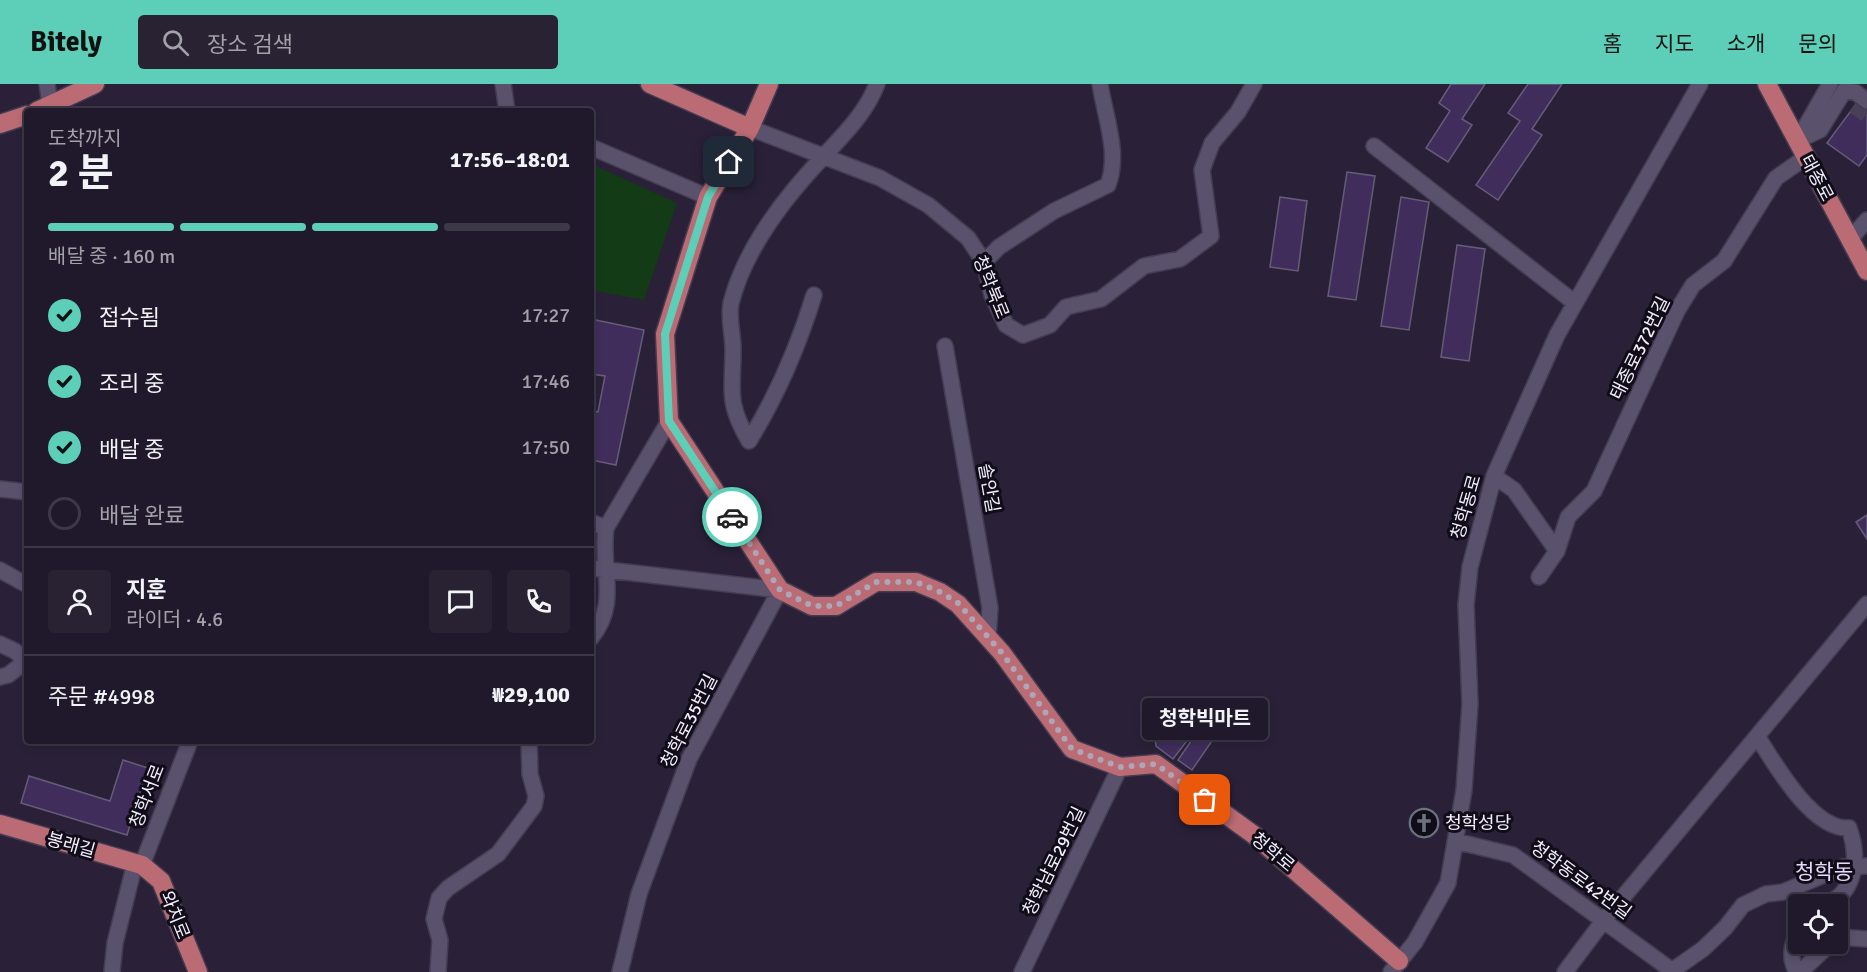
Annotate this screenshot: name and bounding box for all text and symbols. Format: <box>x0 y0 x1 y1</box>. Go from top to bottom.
search box <box>138 15 558 69</box>
text: Bitely <box>30 25 102 59</box>
icon: search <box>159 26 192 59</box>
text: 장소 검색 <box>207 31 293 58</box>
text: 홈 <box>1603 31 1622 57</box>
text: 지도 <box>1655 31 1694 57</box>
text: 소개 <box>1727 31 1765 57</box>
text: 문의 <box>1798 31 1837 57</box>
text: 도착까지 <box>48 126 122 151</box>
pin <box>703 136 754 187</box>
icon: home <box>712 145 745 178</box>
text: 17:56–18:01 <box>450 146 570 173</box>
text: 2 분 <box>48 149 114 197</box>
street label: 태종로 <box>1796 151 1838 205</box>
text: 배달 중 · 160 m <box>48 244 175 269</box>
street label: 청학북로 <box>968 252 1014 322</box>
street label: 태종로372번길 <box>1606 293 1674 403</box>
icon: check <box>48 299 81 332</box>
text: 17:27 <box>521 303 570 328</box>
text: 접수됨 <box>99 304 160 331</box>
icon: check <box>48 365 81 398</box>
text: 17:46 <box>521 369 570 394</box>
text: 조리 중 <box>99 370 165 397</box>
icon: check <box>48 431 81 464</box>
text: 17:50 <box>521 435 570 460</box>
text: 배달 중 <box>99 436 165 463</box>
street label: 솔안길 <box>974 462 1004 514</box>
street label: 청학동로 <box>1446 472 1486 542</box>
courier <box>702 487 762 547</box>
icon: car <box>716 501 749 534</box>
text: 배달 완료 <box>99 502 185 529</box>
button: person <box>48 570 111 633</box>
button: chat <box>429 570 492 633</box>
button: phone <box>507 570 570 633</box>
text: 지훈 <box>126 576 166 603</box>
text: 라이더 · 4.6 <box>126 607 223 632</box>
street label: 청학로35번길 <box>656 670 722 772</box>
text: ₩29,100 <box>492 681 570 708</box>
text: 주문 #4998 <box>48 683 155 710</box>
callout: 청학빅마트 <box>1142 698 1268 740</box>
text: 청학빅마트 <box>1159 706 1251 731</box>
street label: 청학서로 <box>125 761 169 831</box>
pin <box>1179 774 1230 825</box>
icon: bag <box>1188 783 1221 816</box>
street label: 청학남로29번길 <box>1018 803 1090 919</box>
church icon: 청학성당 <box>1408 807 1440 839</box>
place label: 청학성당 <box>1445 812 1511 834</box>
street label: 봉래길 <box>44 828 98 862</box>
street label: 청학로 <box>1247 828 1299 876</box>
street label: 청학동로42번길 <box>1526 836 1636 924</box>
district label: 청학동 <box>1795 859 1853 885</box>
street label: 와치로 <box>155 888 195 942</box>
map controls <box>1788 894 1848 954</box>
button: locate <box>1788 894 1848 954</box>

